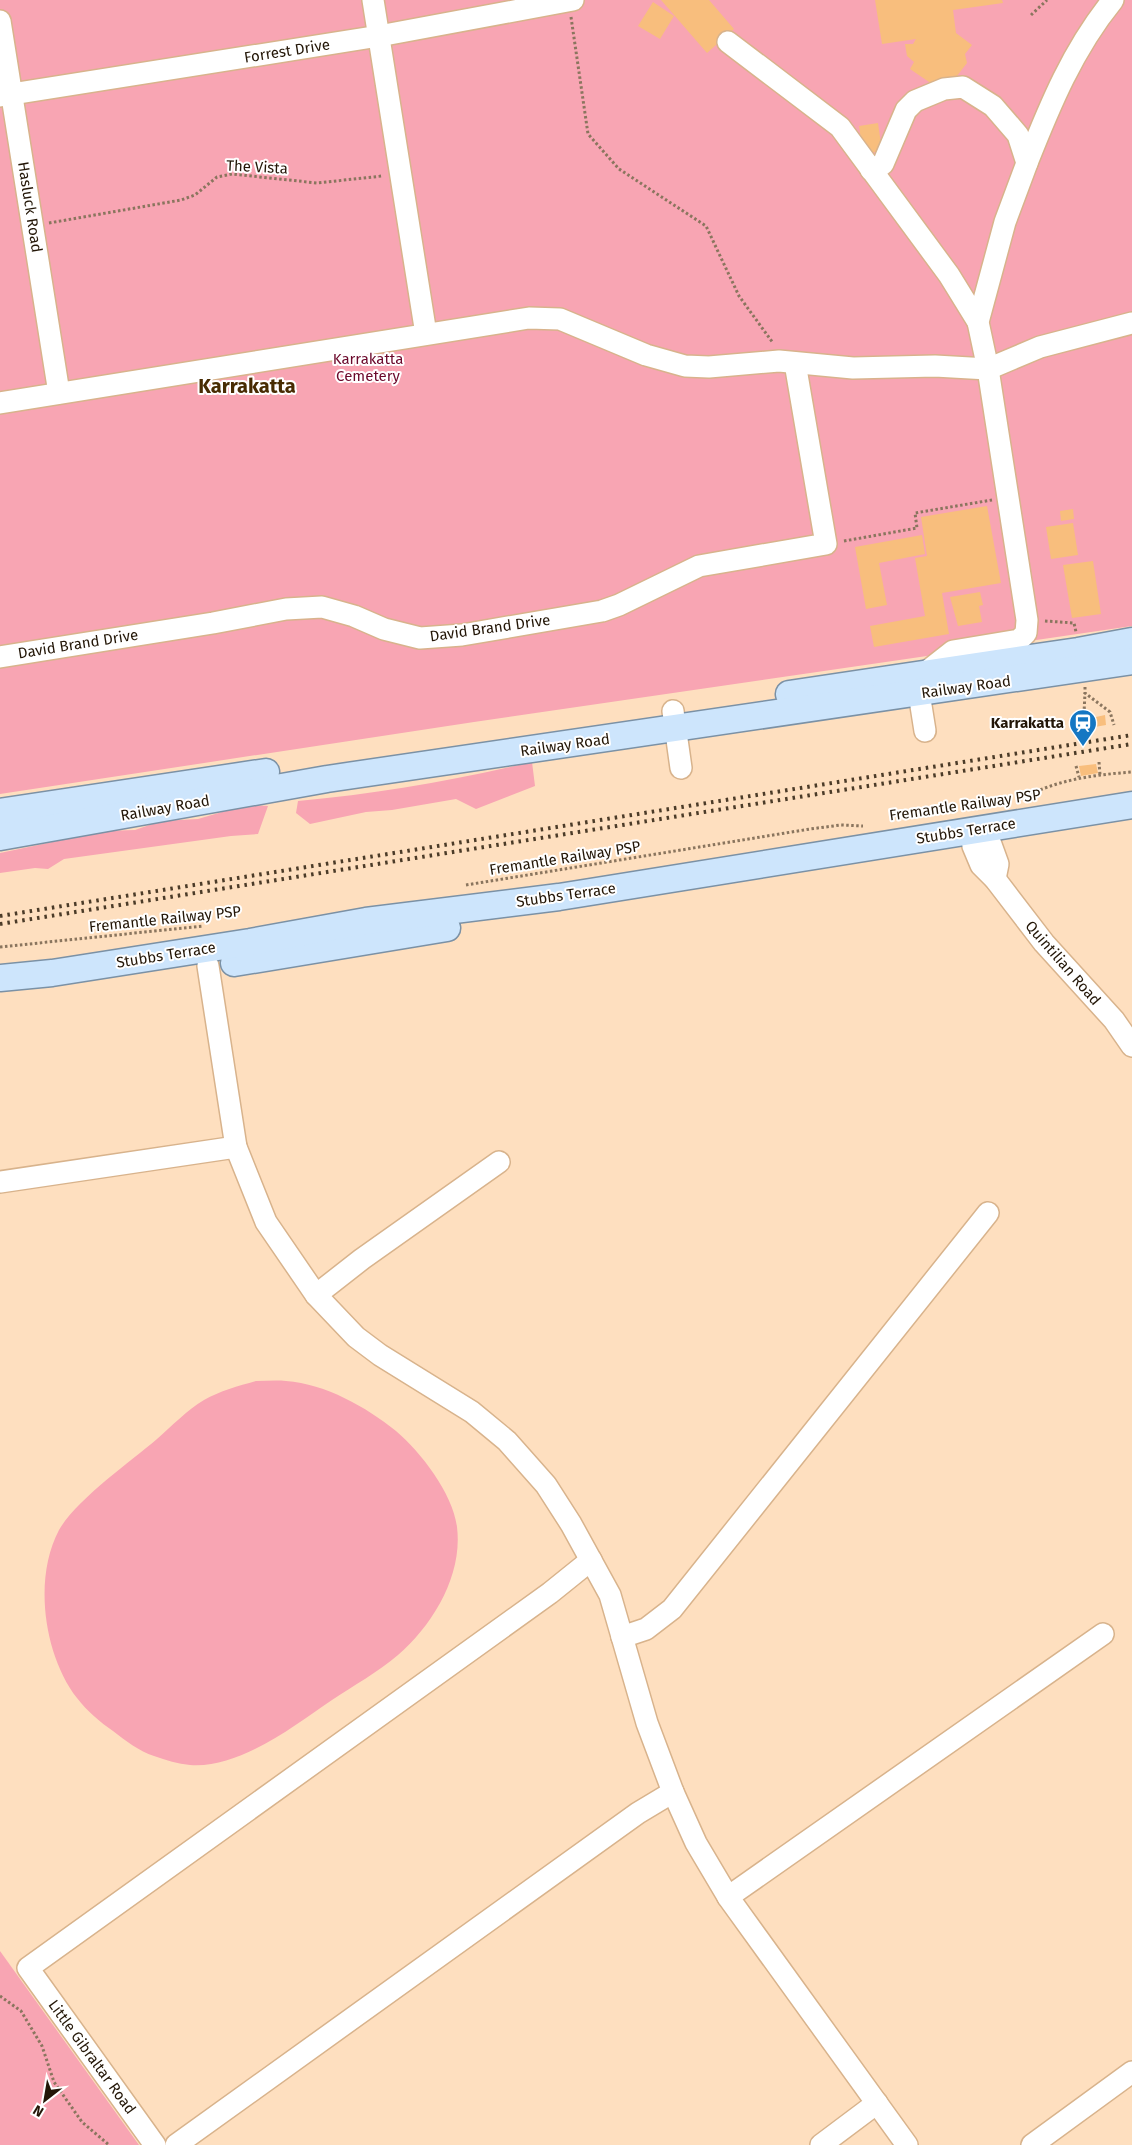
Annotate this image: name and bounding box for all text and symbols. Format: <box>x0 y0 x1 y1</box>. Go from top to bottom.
street label: Forrest Drive <box>243 35 331 67</box>
street label: The Vista <box>226 156 288 178</box>
street label: Hasluck Road <box>14 160 46 254</box>
park label: Karrakatta Cemetery <box>333 350 403 385</box>
district label: Karrakatta <box>198 374 296 398</box>
street label: David Brand Drive <box>429 611 551 645</box>
street label: David Brand Drive <box>17 626 139 662</box>
street label: Railway Road <box>920 672 1012 702</box>
station icon: Karrakatta <box>1068 708 1098 747</box>
place label: Karrakatta <box>991 714 1064 732</box>
street label: Railway Road <box>519 730 611 760</box>
street label: Fremantle Railway PSP <box>888 785 1042 825</box>
street label: Railway Road <box>119 791 211 825</box>
street label: Stubbs Terrace <box>915 814 1017 848</box>
street label: Fremantle Railway PSP <box>488 837 642 879</box>
street label: Stubbs Terrace <box>515 879 617 911</box>
street label: Fremantle Railway PSP <box>88 902 242 936</box>
street label: Quintilian Road <box>1021 917 1105 1009</box>
street label: Stubbs Terrace <box>115 938 217 972</box>
street label: Little Gibraltar Road <box>44 1996 140 2118</box>
north arrow <box>20 2075 70 2125</box>
text: N <box>30 2101 47 2120</box>

